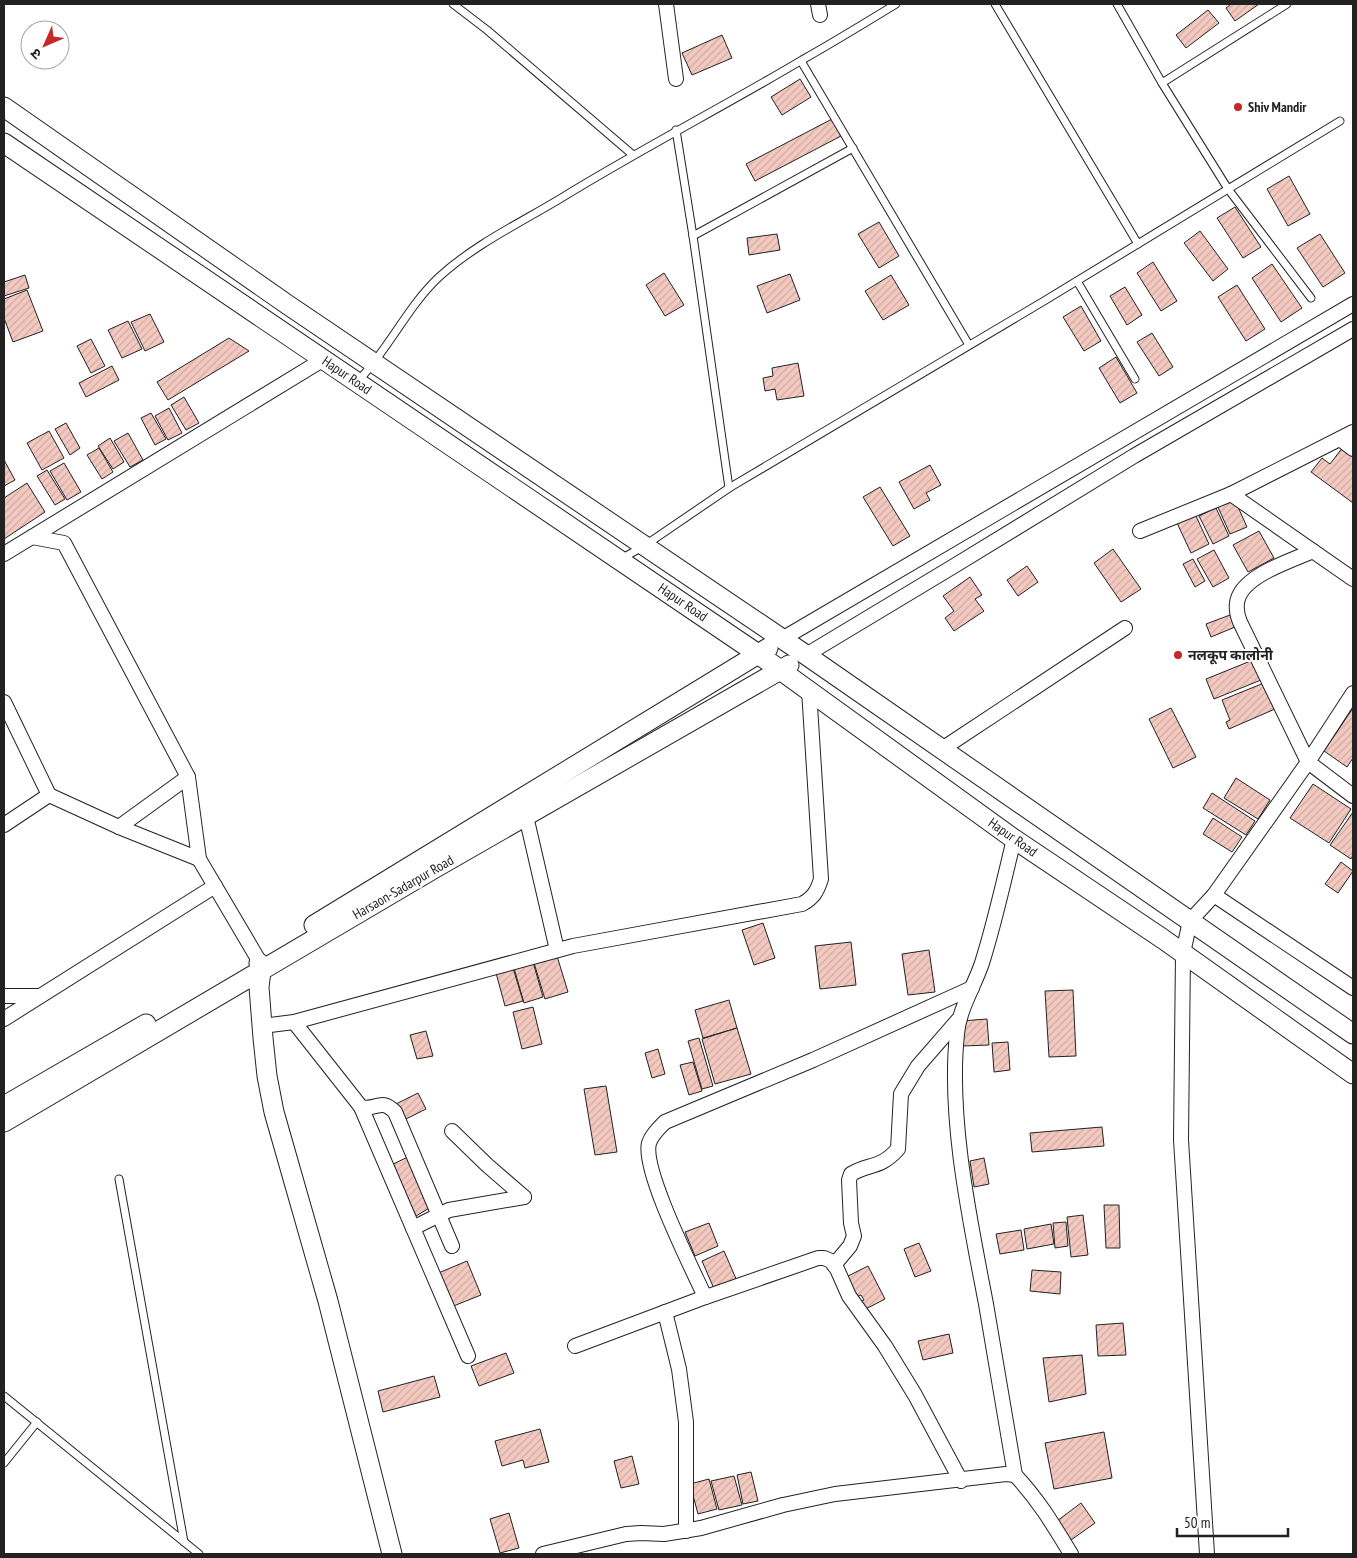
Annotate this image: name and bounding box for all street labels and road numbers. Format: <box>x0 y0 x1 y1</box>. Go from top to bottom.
street label: Hapur Road <box>319 352 375 398</box>
street label: Hapur Road <box>655 579 711 625</box>
street label: Hapur Road <box>985 814 1041 860</box>
street label: Harsaon-Sadarpur Road <box>349 851 457 923</box>

